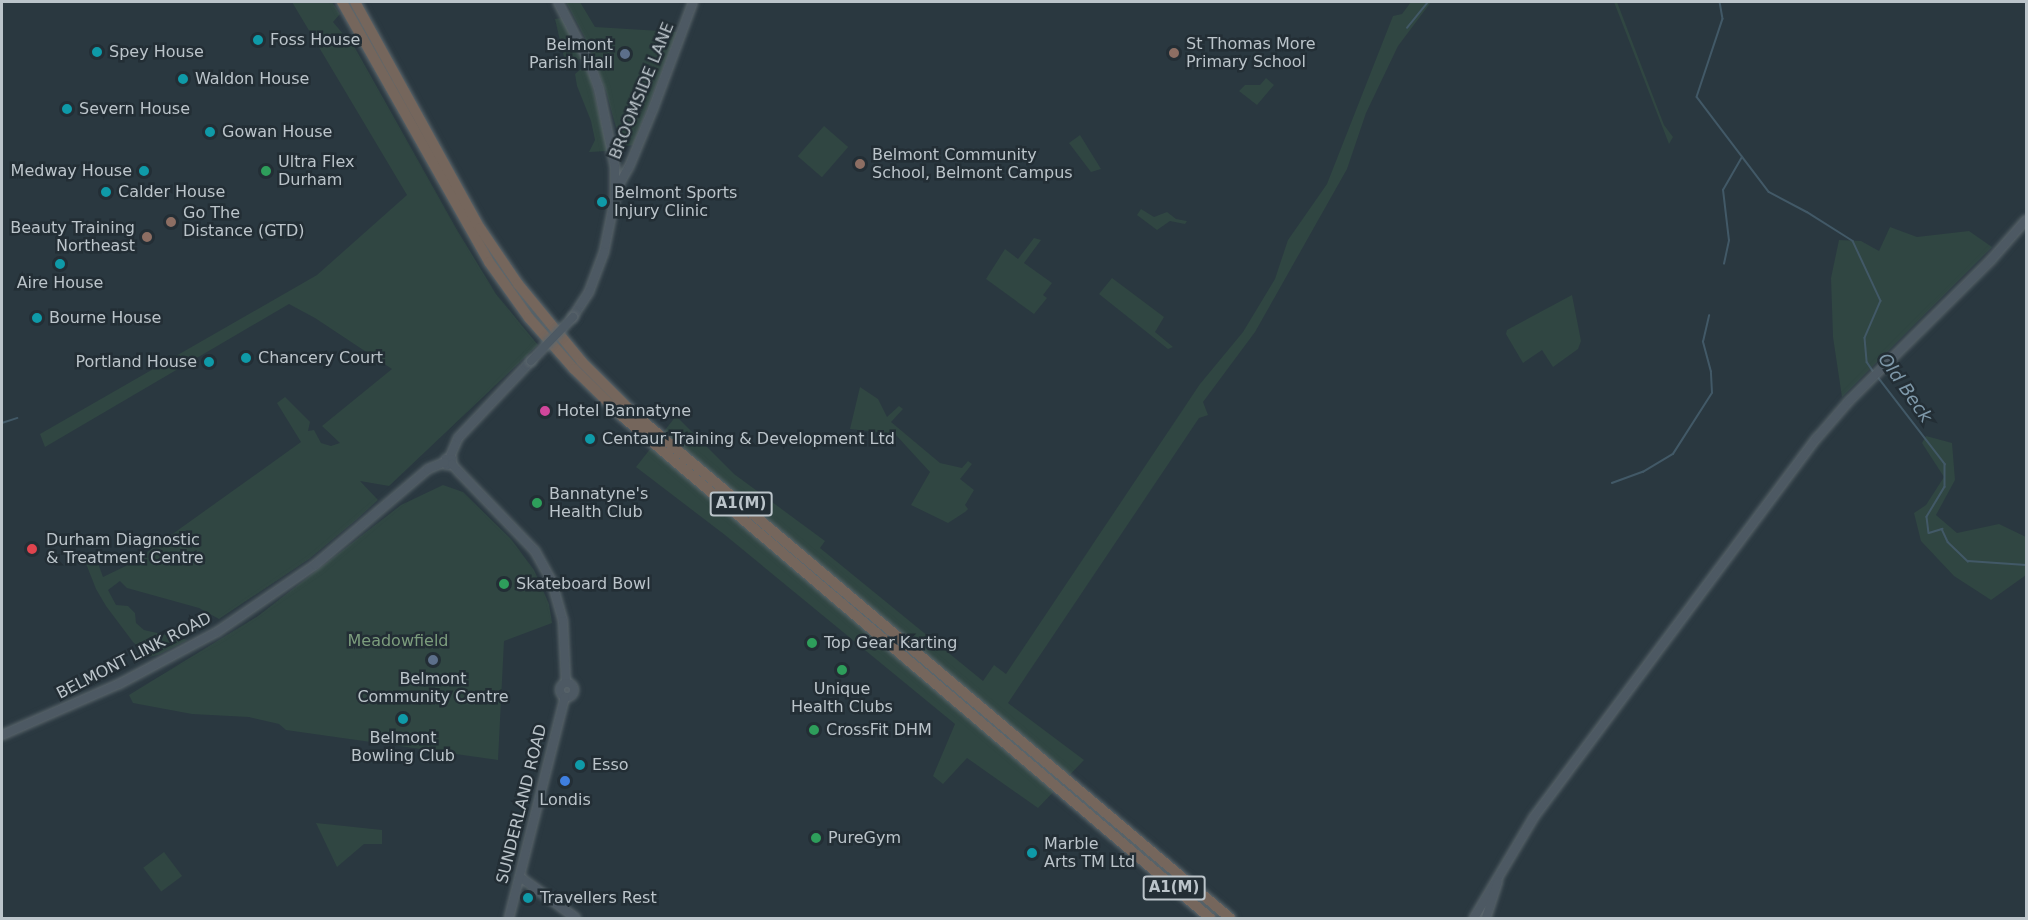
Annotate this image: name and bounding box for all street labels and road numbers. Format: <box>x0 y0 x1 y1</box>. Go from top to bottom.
street label: BROOMSIDE LANE <box>606 20 678 162</box>
road number: A1(M) <box>710 492 772 516</box>
street label: BELMONT LINK ROAD <box>53 609 215 703</box>
street label: SUNDERLAND ROAD <box>493 722 551 886</box>
road number: A1(M) <box>1142 876 1206 900</box>

